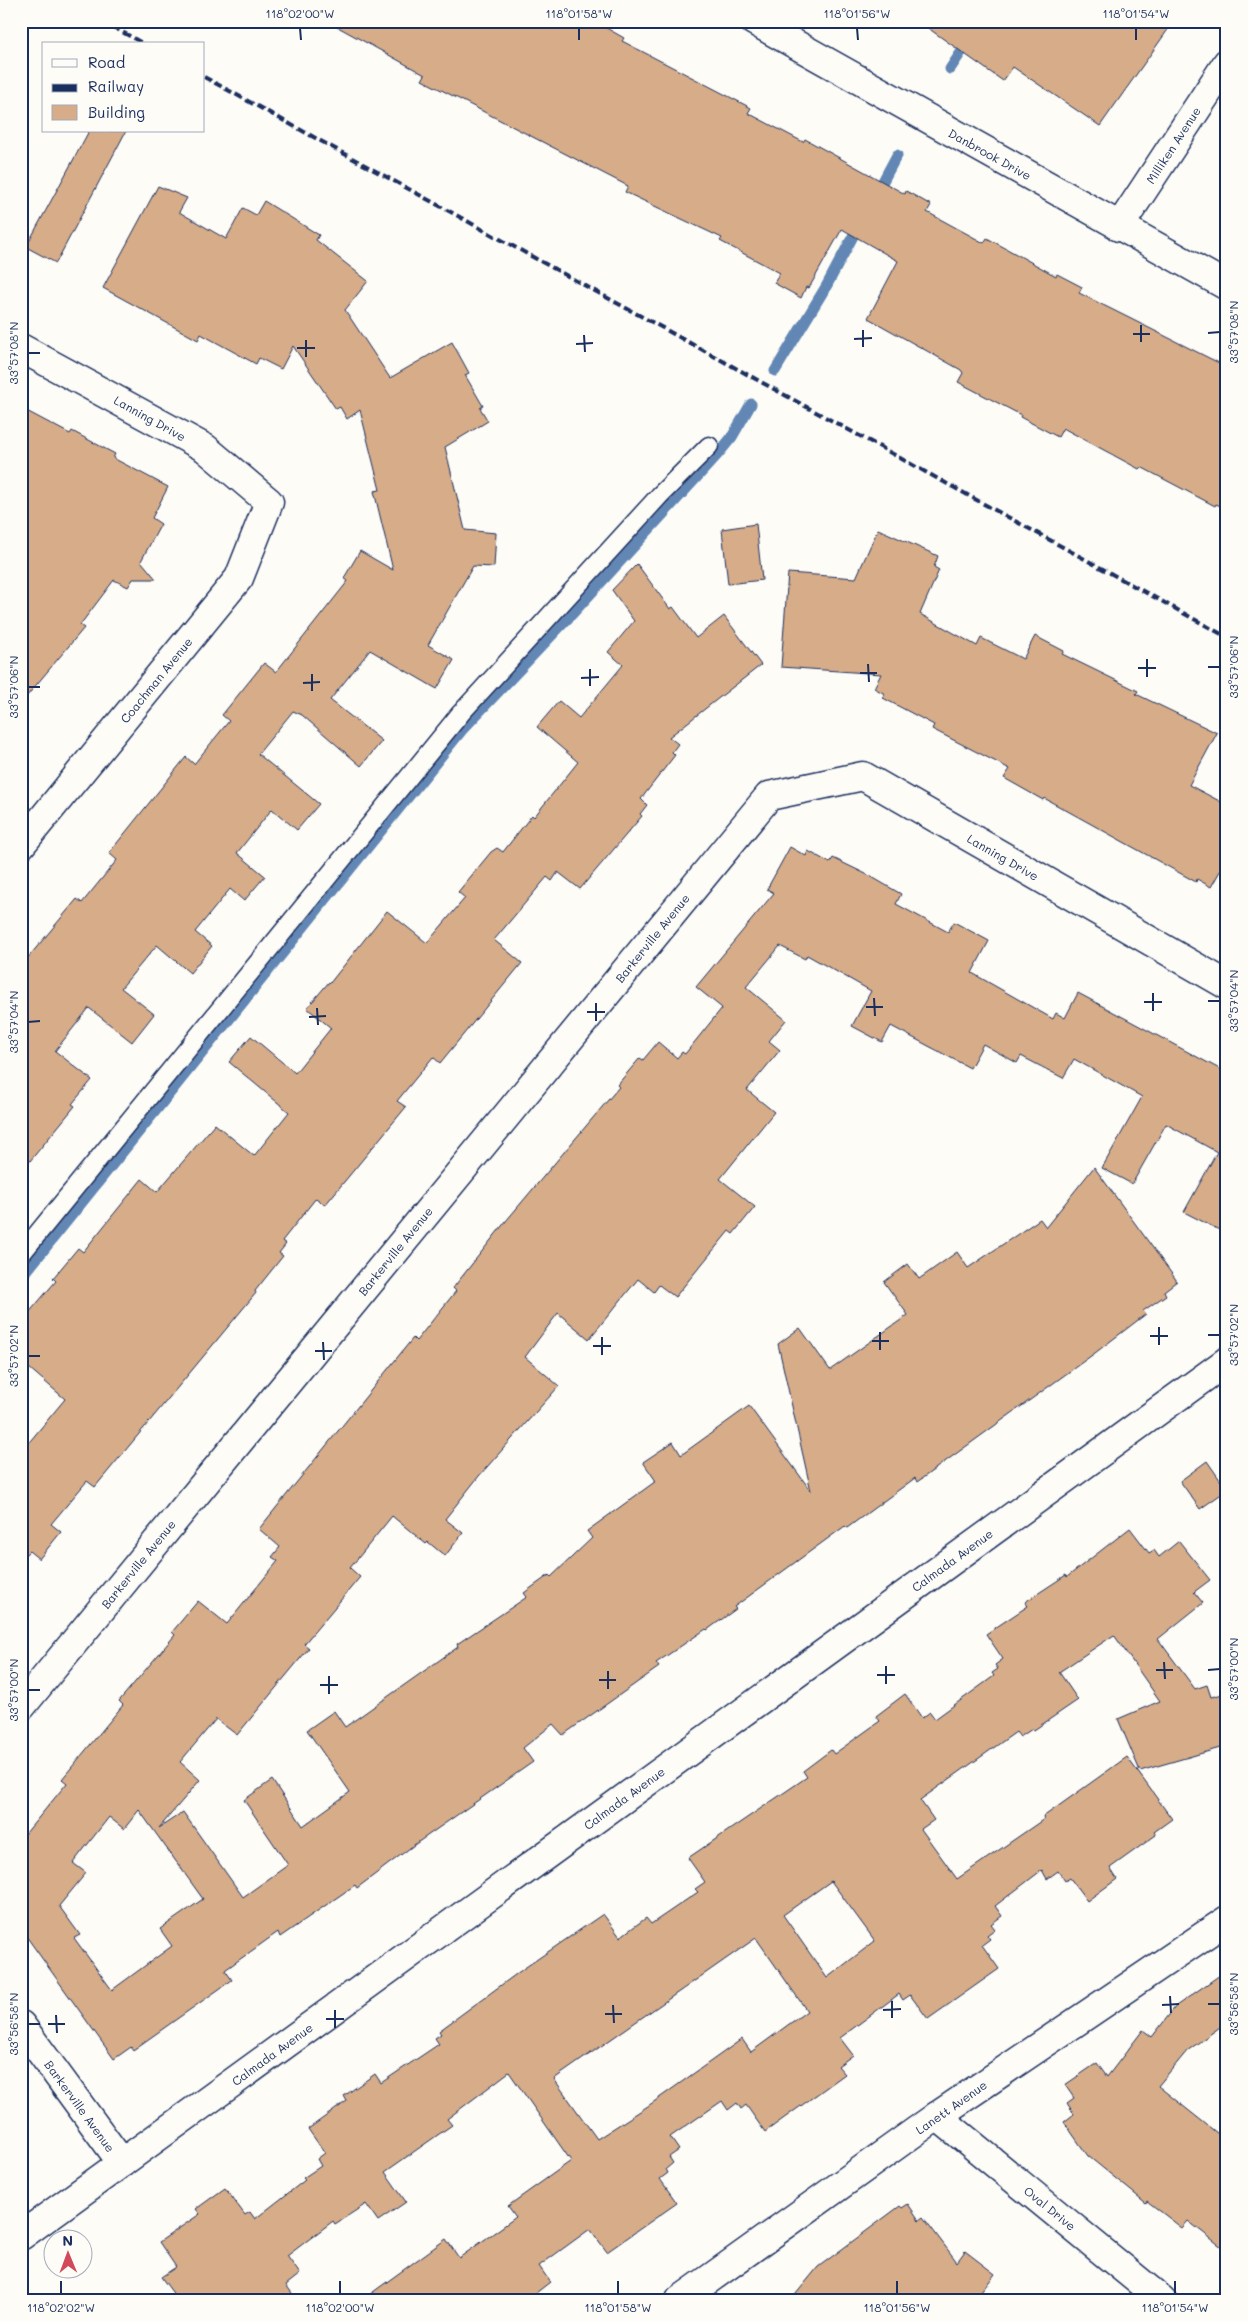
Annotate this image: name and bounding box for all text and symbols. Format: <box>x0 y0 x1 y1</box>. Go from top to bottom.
text: 118°02'00"W <box>266 5 334 21</box>
text: 118°01'58"W <box>545 5 613 21</box>
text: 118°01'56"W <box>823 5 891 21</box>
text: 118°01'54"W <box>1103 5 1169 21</box>
legend <box>42 42 205 132</box>
text: Road <box>88 52 125 72</box>
text: Railway <box>88 76 144 96</box>
text: Building <box>88 102 145 122</box>
street label: Milliken Avenue <box>1142 103 1204 187</box>
street label: Danbrook Drive <box>946 125 1034 183</box>
text: 33°57'08"N <box>1225 301 1241 363</box>
text: 33°57'08"N <box>5 322 21 384</box>
street label: Lanning Drive <box>111 392 189 444</box>
street label: Coachman Avenue <box>116 634 196 726</box>
text: 33°57'06"N <box>1225 636 1241 698</box>
text: 33°57'06"N <box>5 656 21 718</box>
street label: Lanning Drive <box>964 830 1042 884</box>
street label: Barkerville Avenue <box>611 890 693 986</box>
text: 33°57'04"N <box>1225 970 1241 1032</box>
text: 33°57'04"N <box>5 991 21 1053</box>
street label: Barkerville Avenue <box>354 1203 436 1299</box>
text: 33°57'02"N <box>1225 1304 1241 1366</box>
text: 33°57'02"N <box>5 1325 21 1387</box>
street label: Barkerville Avenue <box>97 1516 179 1612</box>
street label: Calmada Avenue <box>908 1525 996 1595</box>
text: 33°57'00"N <box>1225 1638 1241 1700</box>
text: 33°57'00"N <box>5 1659 21 1721</box>
street label: Calmada Avenue <box>580 1763 668 1833</box>
text: 33°56'58"N <box>1225 1973 1241 2035</box>
text: 33°56'58"N <box>5 1993 21 2055</box>
street label: Calmada Avenue <box>228 2019 316 2089</box>
street label: Barkerville Avenue <box>41 2057 119 2155</box>
street label: Lanett Avenue <box>912 2076 990 2138</box>
street label: Oval Drive <box>1021 2182 1079 2234</box>
north arrow <box>42 2228 92 2278</box>
text: N <box>62 2231 73 2250</box>
text: 118°02'02"W <box>27 2299 95 2315</box>
text: 118°02'00"W <box>306 2299 374 2315</box>
text: 118°01'58"W <box>584 2299 652 2315</box>
text: 118°01'56"W <box>863 2299 931 2315</box>
text: 118°01'54"W <box>1142 2299 1208 2315</box>

